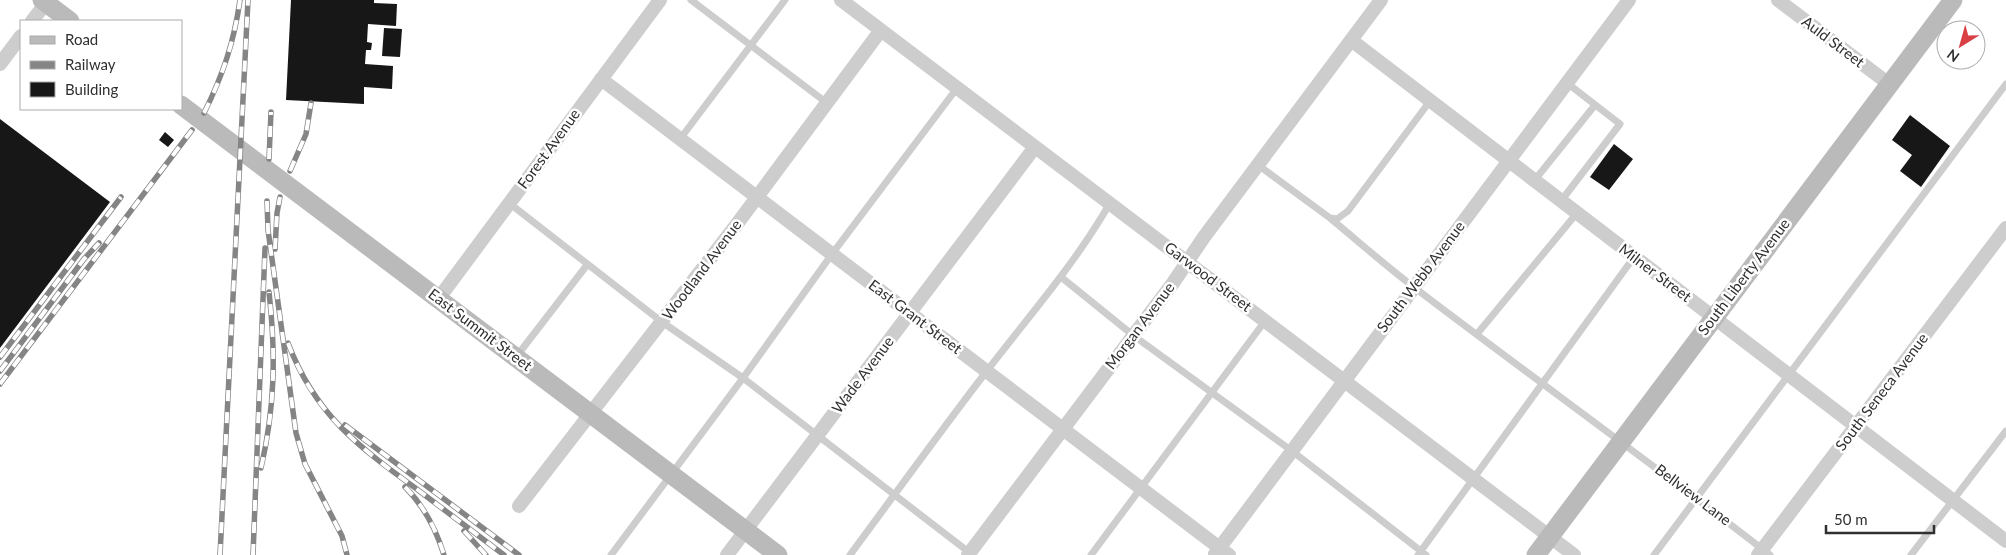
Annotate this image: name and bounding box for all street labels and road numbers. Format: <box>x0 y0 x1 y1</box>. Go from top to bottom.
street label: Auld Street <box>1799 12 1869 71</box>
street label: Forest Avenue <box>513 105 583 192</box>
street label: South Liberty Avenue <box>1693 214 1793 338</box>
street label: Woodland Avenue <box>658 216 745 323</box>
street label: South Webb Avenue <box>1372 217 1468 336</box>
street label: Garwood Street <box>1162 238 1256 315</box>
street label: Milner Street <box>1616 239 1696 306</box>
street label: East Grant Street <box>865 275 966 358</box>
street label: Morgan Avenue <box>1101 278 1178 372</box>
street label: East Summit Street <box>425 284 536 374</box>
street label: South Seneca Avenue <box>1831 329 1931 454</box>
street label: Wade Avenue <box>827 332 897 416</box>
street label: Bellview Lane <box>1652 460 1735 529</box>

